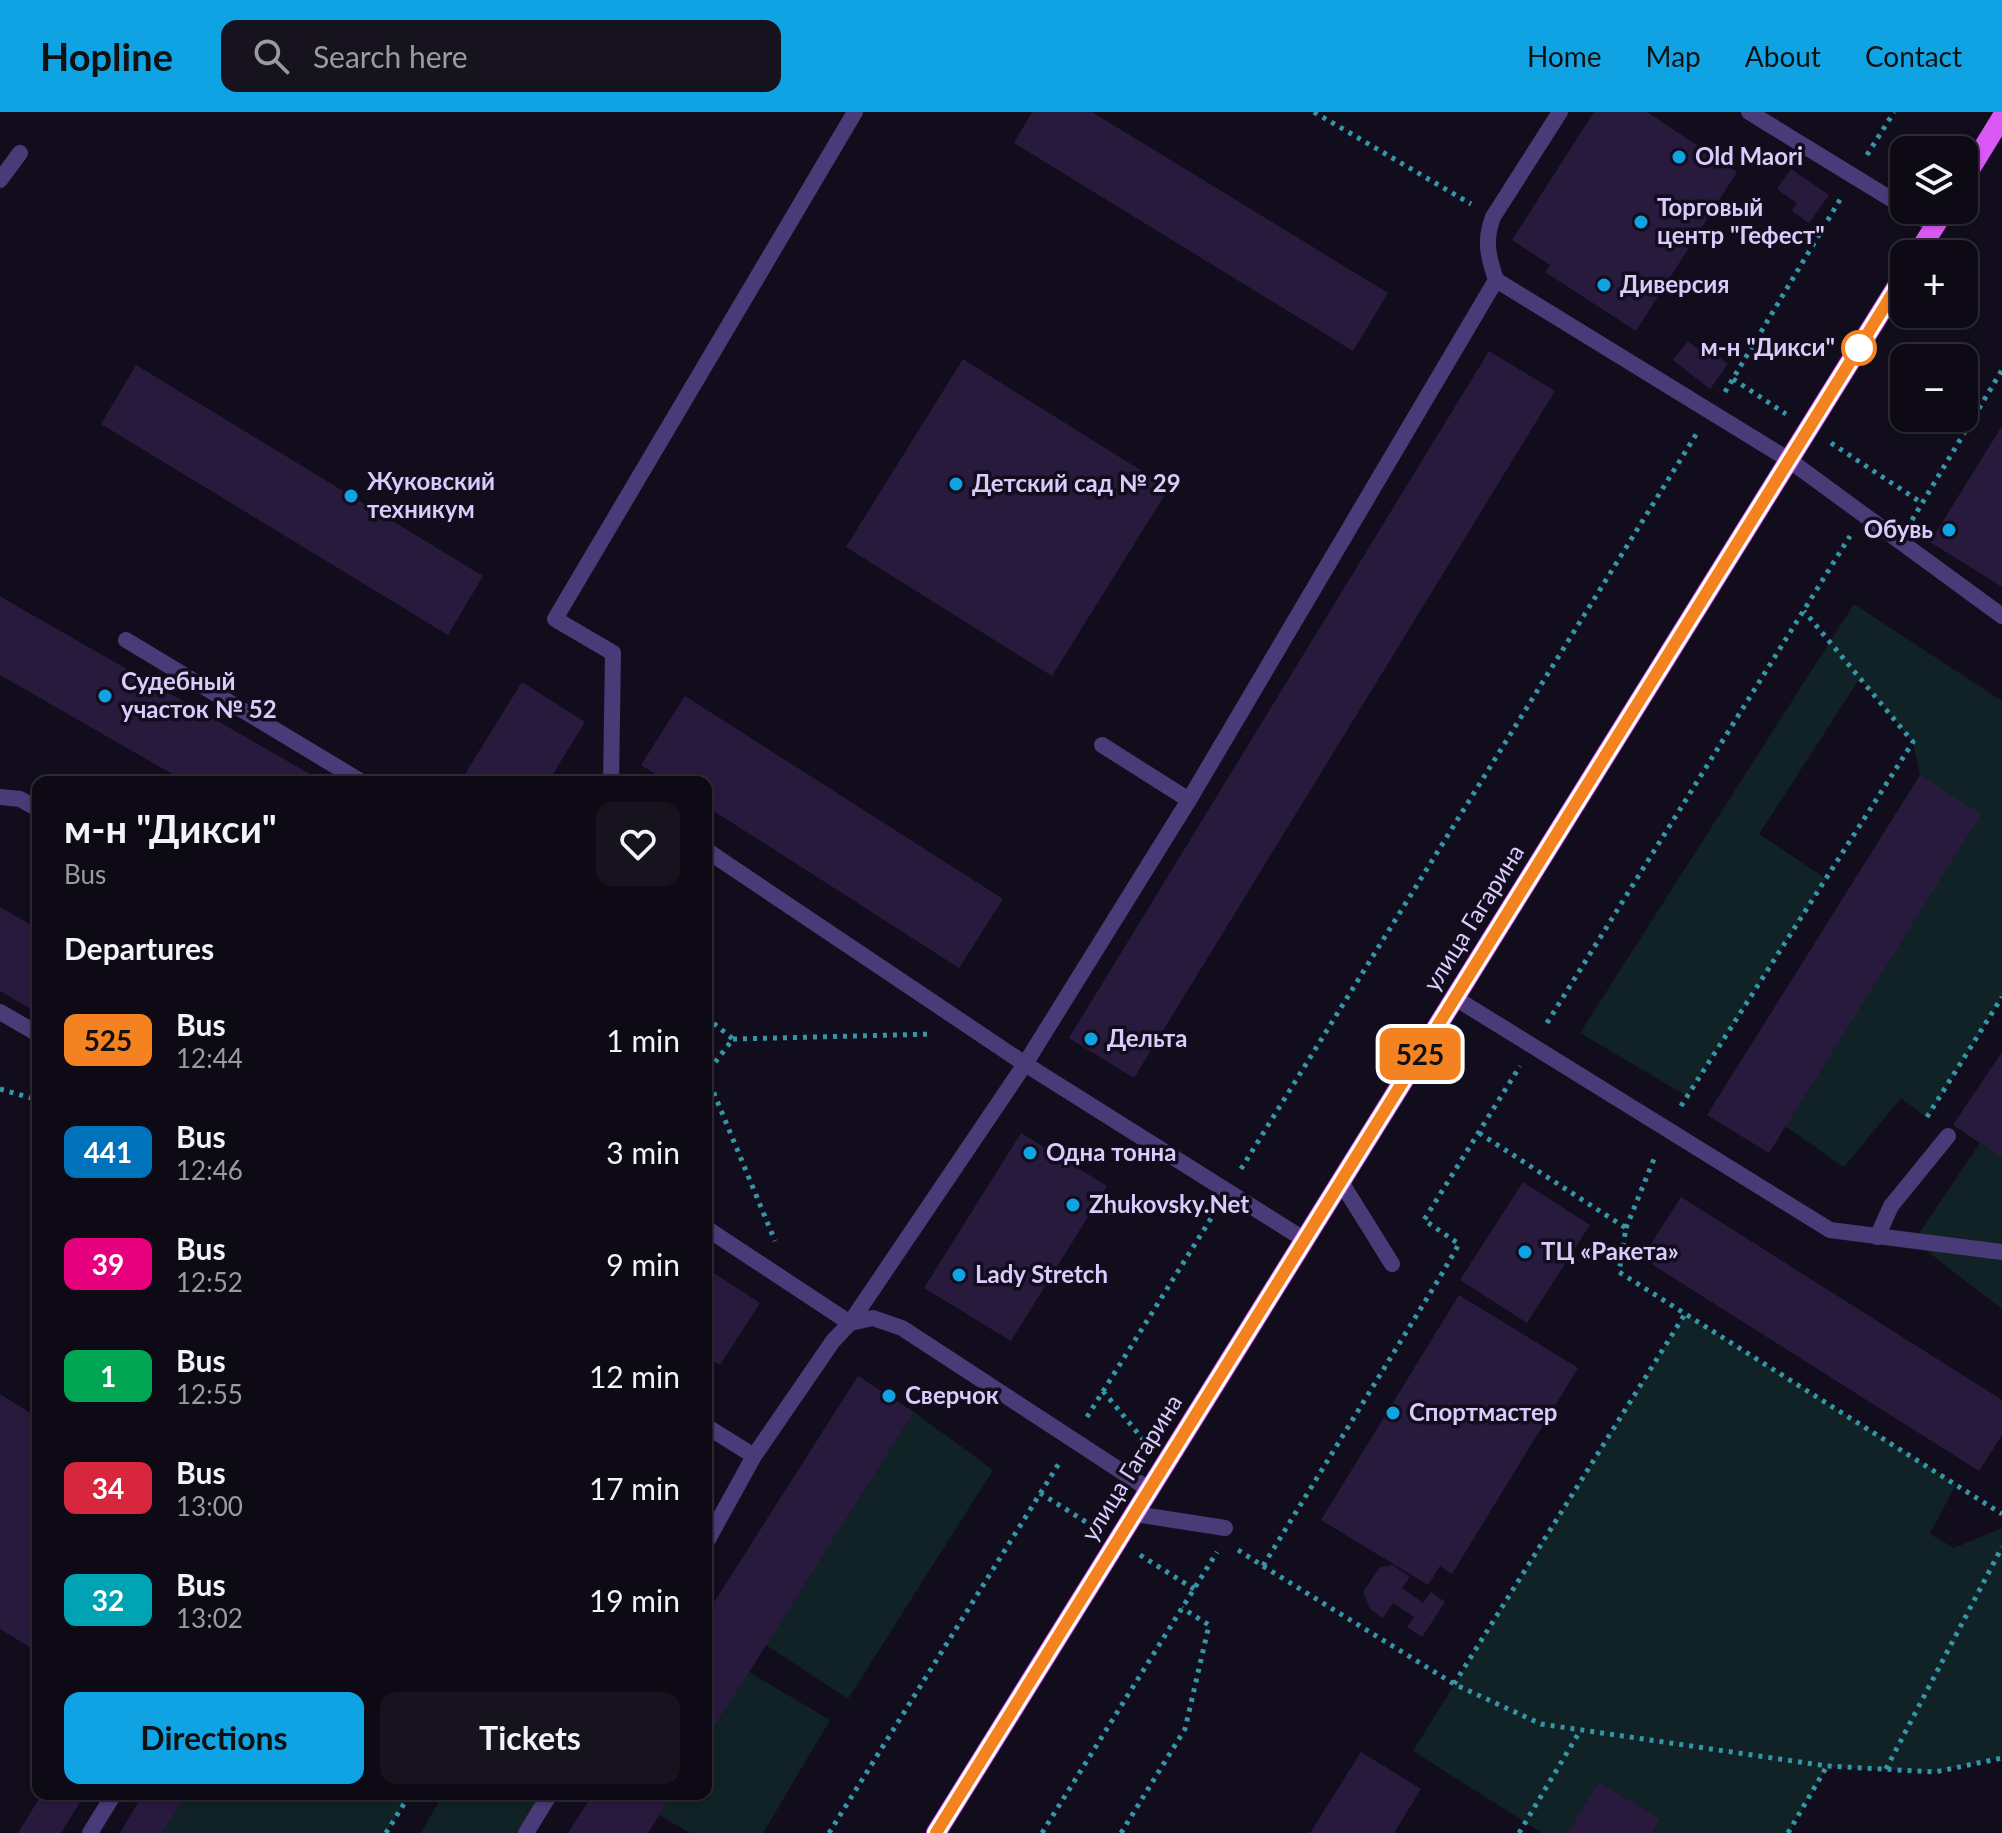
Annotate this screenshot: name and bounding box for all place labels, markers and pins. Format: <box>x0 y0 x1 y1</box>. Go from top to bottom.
place label: Old Maori <box>1695 141 1803 170</box>
marker: Old Maori <box>1670 148 1688 166</box>
place label: Торговый центр "Гефест" <box>1657 192 1825 249</box>
marker: Торговый центр "Гефест" <box>1632 213 1650 231</box>
place label: Диверсия <box>1620 269 1729 298</box>
marker: Диверсия <box>1595 276 1613 294</box>
marker: м-н "Дикси" <box>1842 331 1876 365</box>
place label: м-н "Дикси" <box>1701 332 1835 361</box>
place label: Жуковский техникум <box>367 466 495 523</box>
place label: Детский сад № 29 <box>972 468 1181 497</box>
marker: Детский сад № 29 <box>947 475 965 493</box>
marker: Жуковский техникум <box>342 487 360 505</box>
place label: Обувь <box>1864 514 1933 543</box>
marker: Обувь <box>1940 521 1958 539</box>
place label: Судебный участок № 52 <box>121 666 277 723</box>
marker: Судебный участок № 52 <box>96 687 114 705</box>
place label: Дельта <box>1107 1023 1187 1052</box>
marker: Дельта <box>1082 1030 1100 1048</box>
place label: Одна тонна <box>1046 1137 1176 1166</box>
marker: Одна тонна <box>1021 1144 1039 1162</box>
place label: Zhukovsky.Net <box>1089 1189 1249 1218</box>
marker: Zhukovsky.Net <box>1064 1196 1082 1214</box>
place label: ТЦ «Ракета» <box>1541 1236 1679 1265</box>
marker: ТЦ «Ракета» <box>1516 1243 1534 1261</box>
place label: Lady Stretch <box>975 1259 1108 1288</box>
marker: Lady Stretch <box>950 1266 968 1284</box>
place label: Сверчок <box>905 1380 999 1409</box>
marker: Сверчок <box>880 1387 898 1405</box>
place label: Спортмастер <box>1409 1397 1557 1426</box>
marker: Спортмастер <box>1384 1404 1402 1422</box>

